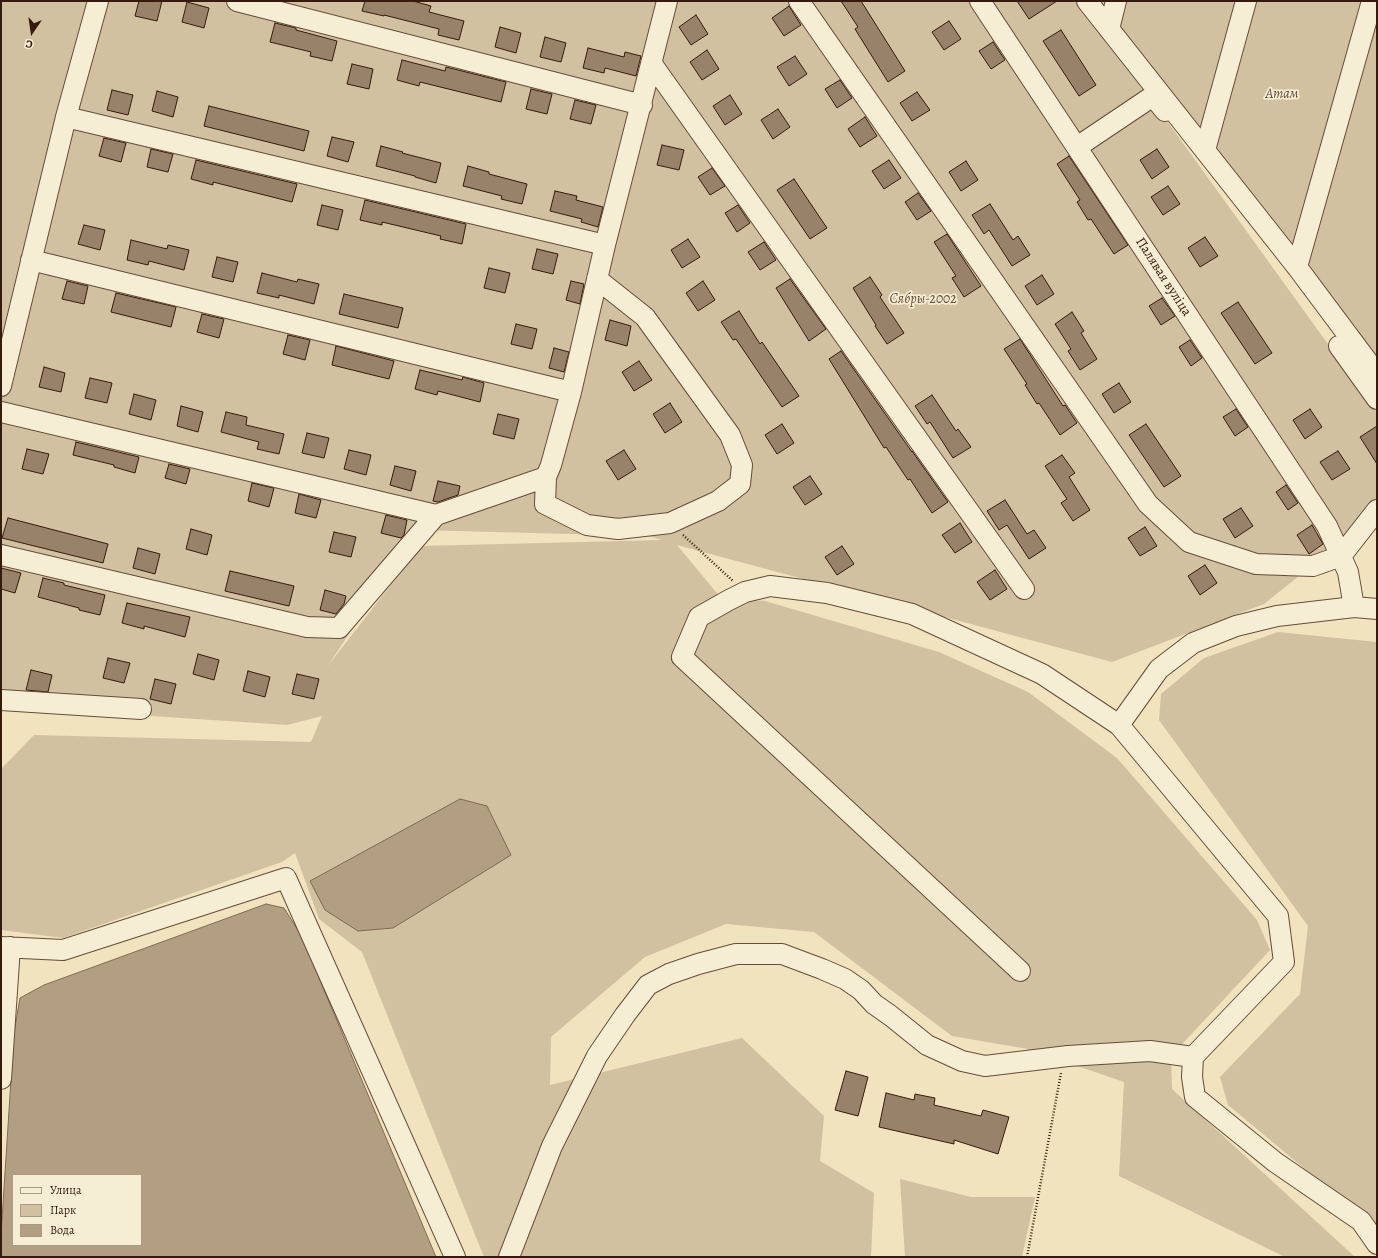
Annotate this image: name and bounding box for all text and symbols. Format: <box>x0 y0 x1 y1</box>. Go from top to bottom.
north arrow <box>12 12 52 52</box>
text: С <box>24 36 34 52</box>
park label: Атам <box>1266 87 1298 103</box>
street label: Палявая вуліца <box>1131 234 1195 320</box>
park label: Сябры-2002 <box>889 292 957 308</box>
legend <box>12 1174 142 1246</box>
text: Улица <box>50 1182 81 1198</box>
text: Парк <box>50 1202 76 1218</box>
text: Вода <box>50 1222 75 1238</box>

